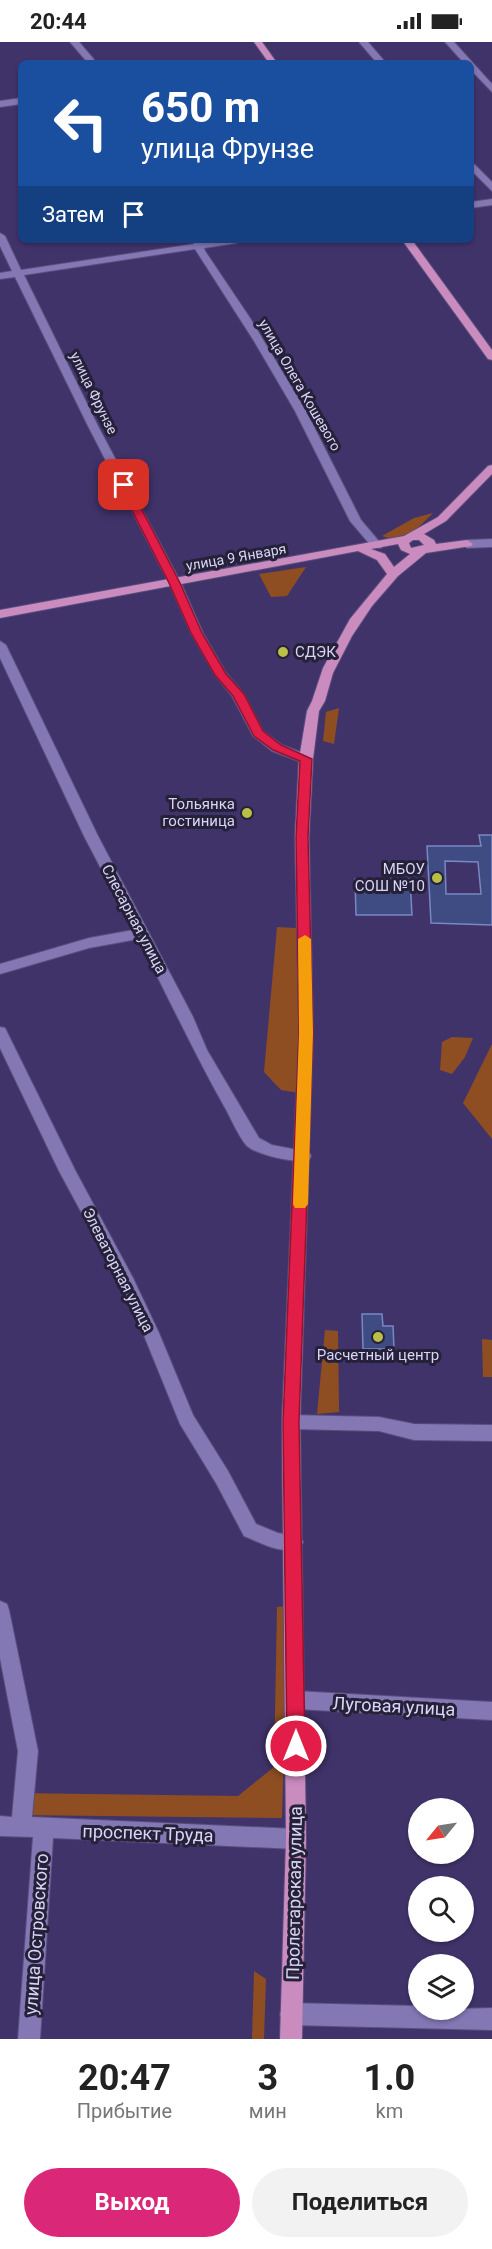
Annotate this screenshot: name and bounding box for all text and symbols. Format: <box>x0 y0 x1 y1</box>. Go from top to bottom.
text: 20:44 <box>30 9 87 34</box>
text: 650 m <box>141 83 260 132</box>
icon: left <box>42 84 120 162</box>
text: улица Фрунзе <box>141 133 314 165</box>
icon: arrive <box>117 198 150 231</box>
text: Затем <box>42 202 105 227</box>
street label: улица Олега Кошевого <box>256 316 344 454</box>
street label: улица Фрунзе <box>67 349 121 437</box>
pin <box>98 459 149 510</box>
icon: arrive <box>107 468 140 501</box>
street label: улица 9 Января <box>185 540 287 574</box>
place label: СДЭК <box>295 643 336 661</box>
marker: СДЭК <box>276 645 290 659</box>
place label: Тольянка гостиница <box>162 795 235 830</box>
marker: Тольянка гостиница <box>240 806 254 820</box>
place label: МБОУ СОШ №10 <box>355 860 425 895</box>
street label: Слесарная улица <box>98 861 170 977</box>
marker: МБОУ СОШ №10 <box>430 871 444 885</box>
street label: Элеваторная улица <box>79 1205 157 1335</box>
marker: Расчетный центр <box>371 1330 385 1344</box>
place label: Расчетный центр <box>317 1346 439 1364</box>
street label: Луговая улица <box>332 1692 456 1720</box>
position arrow <box>264 1714 328 1778</box>
north arrow <box>408 1798 474 1864</box>
map controls <box>408 1798 474 2020</box>
street label: Пролетарская улица <box>282 1806 306 1980</box>
street label: проспект Труда <box>82 1820 214 1846</box>
street label: улица Островского <box>20 1853 52 2015</box>
button: search <box>408 1876 474 1942</box>
button: layers <box>408 1954 474 2020</box>
text: 20:47 <box>78 2057 171 2099</box>
text: 3 <box>257 2057 278 2099</box>
text: 1.0 <box>363 2057 415 2099</box>
text: Прибытие <box>77 2099 172 2123</box>
text: мин <box>249 2099 287 2123</box>
text: km <box>376 2099 403 2123</box>
button: Выход <box>24 2168 240 2237</box>
button: Поделиться <box>252 2168 468 2237</box>

